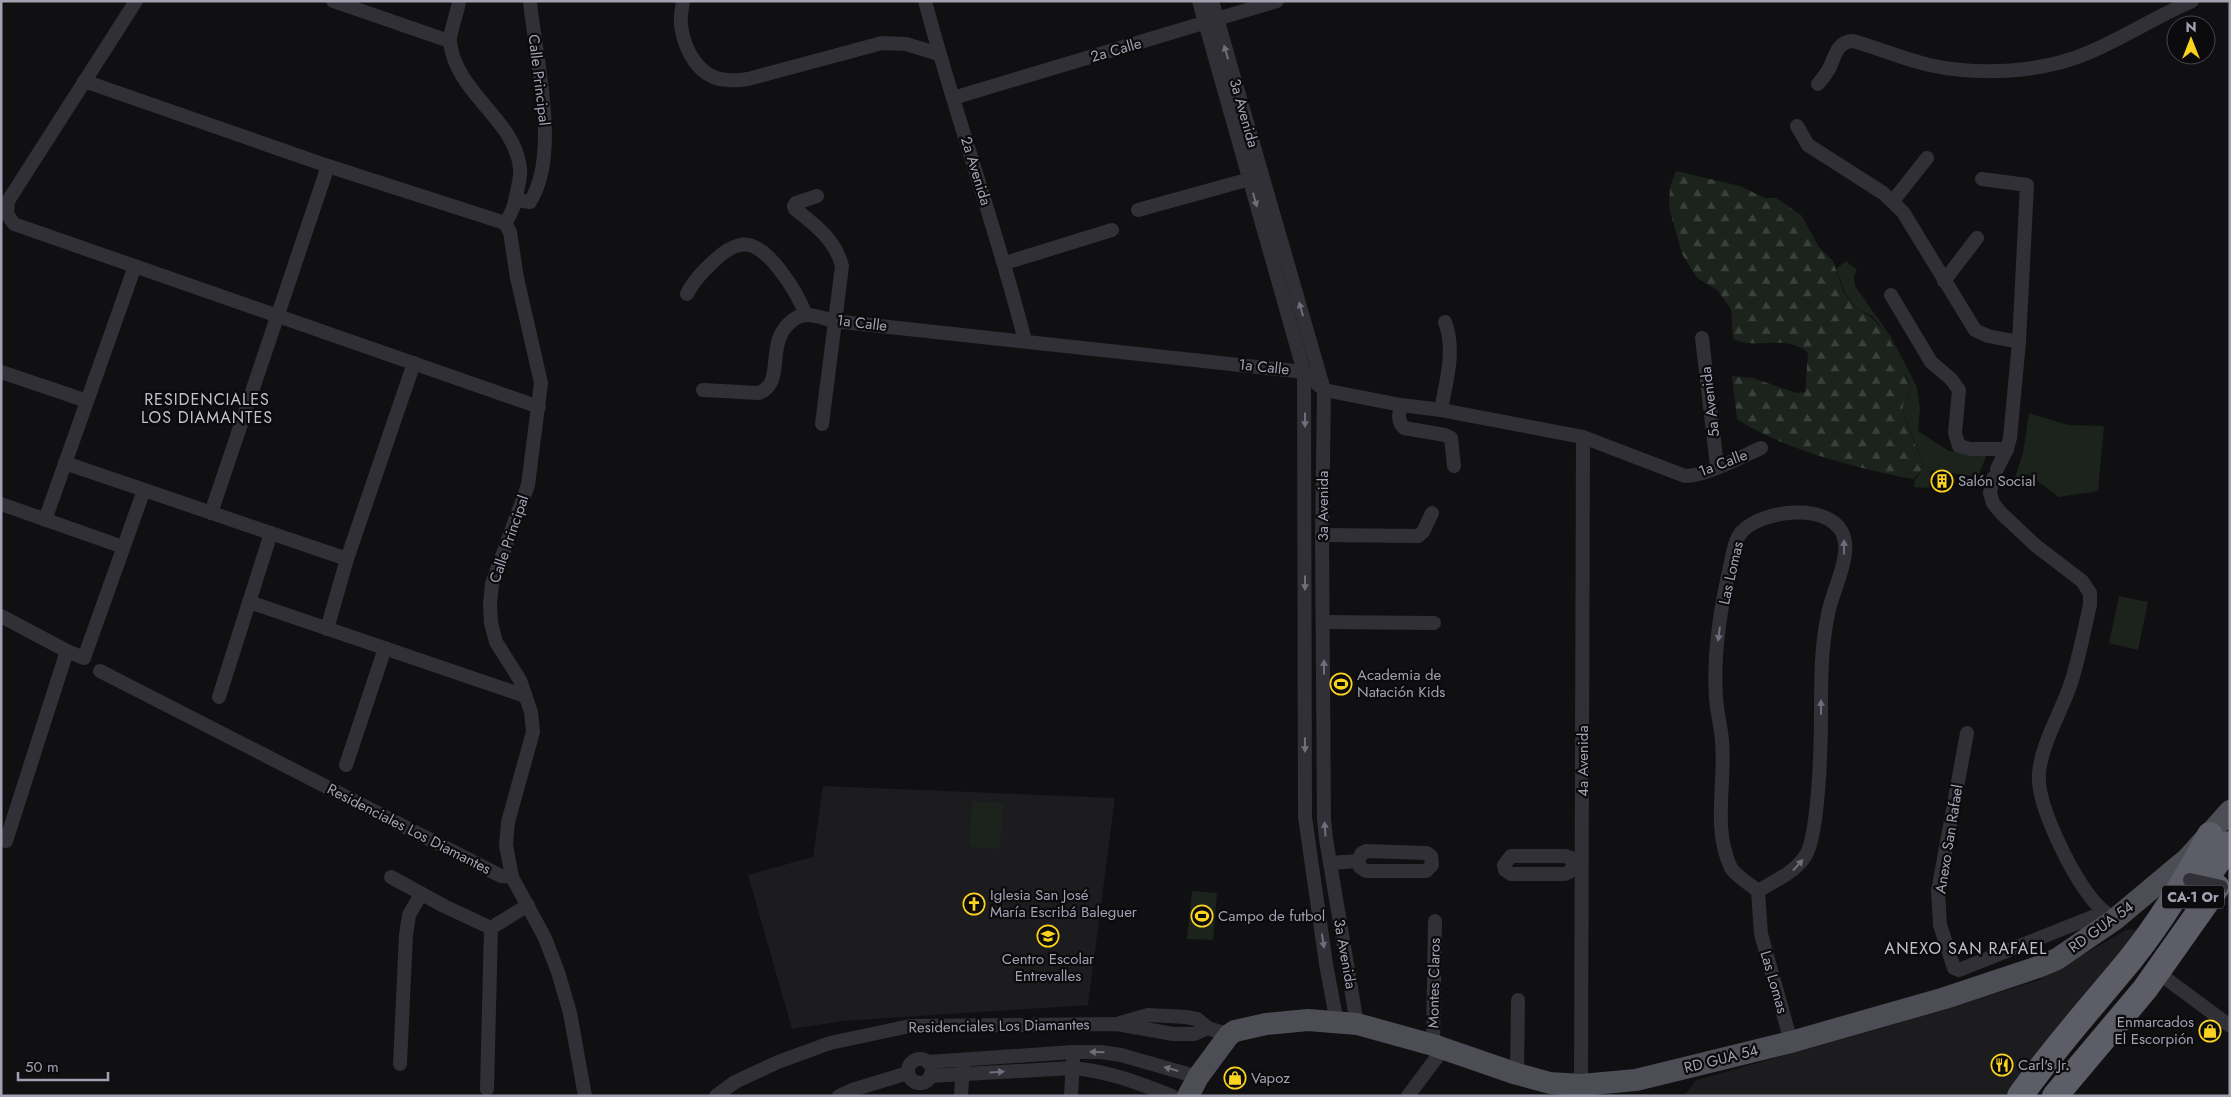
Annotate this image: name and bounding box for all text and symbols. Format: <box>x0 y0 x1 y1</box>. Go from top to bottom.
north arrow <box>2166 15 2216 65</box>
text: N <box>2185 17 2197 37</box>
street label: 2a Calle <box>1088 32 1144 68</box>
street label: Calle Principal <box>522 33 556 127</box>
one-way arrow <box>1222 45 1230 60</box>
street label: 3a Avenida <box>1224 76 1264 150</box>
street label: 2a Avenida <box>955 134 997 208</box>
one-way arrow <box>1252 192 1260 207</box>
one-way arrow <box>1296 302 1304 317</box>
street label: 1a Calle <box>836 309 889 337</box>
street label: 1a Calle <box>1238 353 1291 381</box>
street label: 5a Avenida <box>1695 365 1725 439</box>
district label: RESIDENCIALES LOS DIAMANTES <box>141 388 273 429</box>
one-way arrow <box>1301 413 1309 429</box>
street label: 1a Calle <box>1695 444 1751 482</box>
building icon: Salón Social <box>1930 469 1954 493</box>
place label: Salón Social <box>1958 470 2036 492</box>
street label: 3a Avenida <box>1312 471 1334 541</box>
street label: Calle Principal <box>484 492 534 586</box>
street label: Las Lomas <box>1713 539 1749 607</box>
one-way arrow <box>1840 539 1848 555</box>
one-way arrow <box>1301 575 1309 591</box>
one-way arrow <box>1715 626 1723 642</box>
one-way arrow <box>1320 658 1328 674</box>
place label: Academia de Natación Kids <box>1357 664 1445 703</box>
sports icon: Academia de Natación Kids <box>1329 672 1353 696</box>
one-way arrow <box>1817 698 1825 714</box>
street label: 4a Avenida <box>1572 725 1594 797</box>
one-way arrow <box>1301 738 1309 754</box>
street label: Residenciales Los Diamantes <box>323 778 495 880</box>
street label: Anexo San Rafael <box>1930 783 1968 895</box>
one-way arrow <box>1321 821 1329 837</box>
one-way arrow <box>1792 859 1804 871</box>
place label: Iglesia San José María Escribá Baleguer <box>990 884 1138 923</box>
road number: CA-1 Or <box>2162 886 2224 909</box>
church icon: Iglesia San José María Escribá Baleguer <box>962 892 986 916</box>
street label: RD GUA 54 <box>2064 896 2138 958</box>
sports icon: Campo de futbol <box>1190 904 1214 928</box>
place label: Campo de futbol <box>1218 905 1325 927</box>
street label: 3a Avenida <box>1328 917 1362 991</box>
school or university icon: Centro Escolar Entrevalles <box>1036 924 1060 948</box>
one-way arrow <box>1319 934 1327 950</box>
district label: ANEXO SAN RAFAEL <box>1885 937 2047 960</box>
street label: Montes Claros <box>1422 938 1446 1028</box>
place label: Centro Escolar Entrevalles <box>1002 948 1095 987</box>
street label: Las Lomas <box>1755 948 1793 1016</box>
place label: Enmarcados El Escorpión <box>2114 1011 2194 1050</box>
street label: Residenciales Los Diamantes <box>908 1013 1090 1039</box>
shop icon: Enmarcados El Escorpión <box>2198 1019 2222 1043</box>
street label: RD GUA 54 <box>1682 1039 1761 1079</box>
one-way arrow <box>1088 1048 1104 1056</box>
scale bar <box>18 1050 108 1082</box>
restaurant icon: Carl's Jr. <box>1990 1053 2014 1077</box>
place label: Carl's Jr. <box>2018 1054 2070 1076</box>
text: 50 m <box>25 1056 59 1078</box>
one-way arrow <box>1164 1065 1179 1073</box>
shop icon: Vapoz <box>1223 1066 1247 1090</box>
one-way arrow <box>989 1067 1005 1075</box>
place label: Vapoz <box>1251 1067 1290 1089</box>

